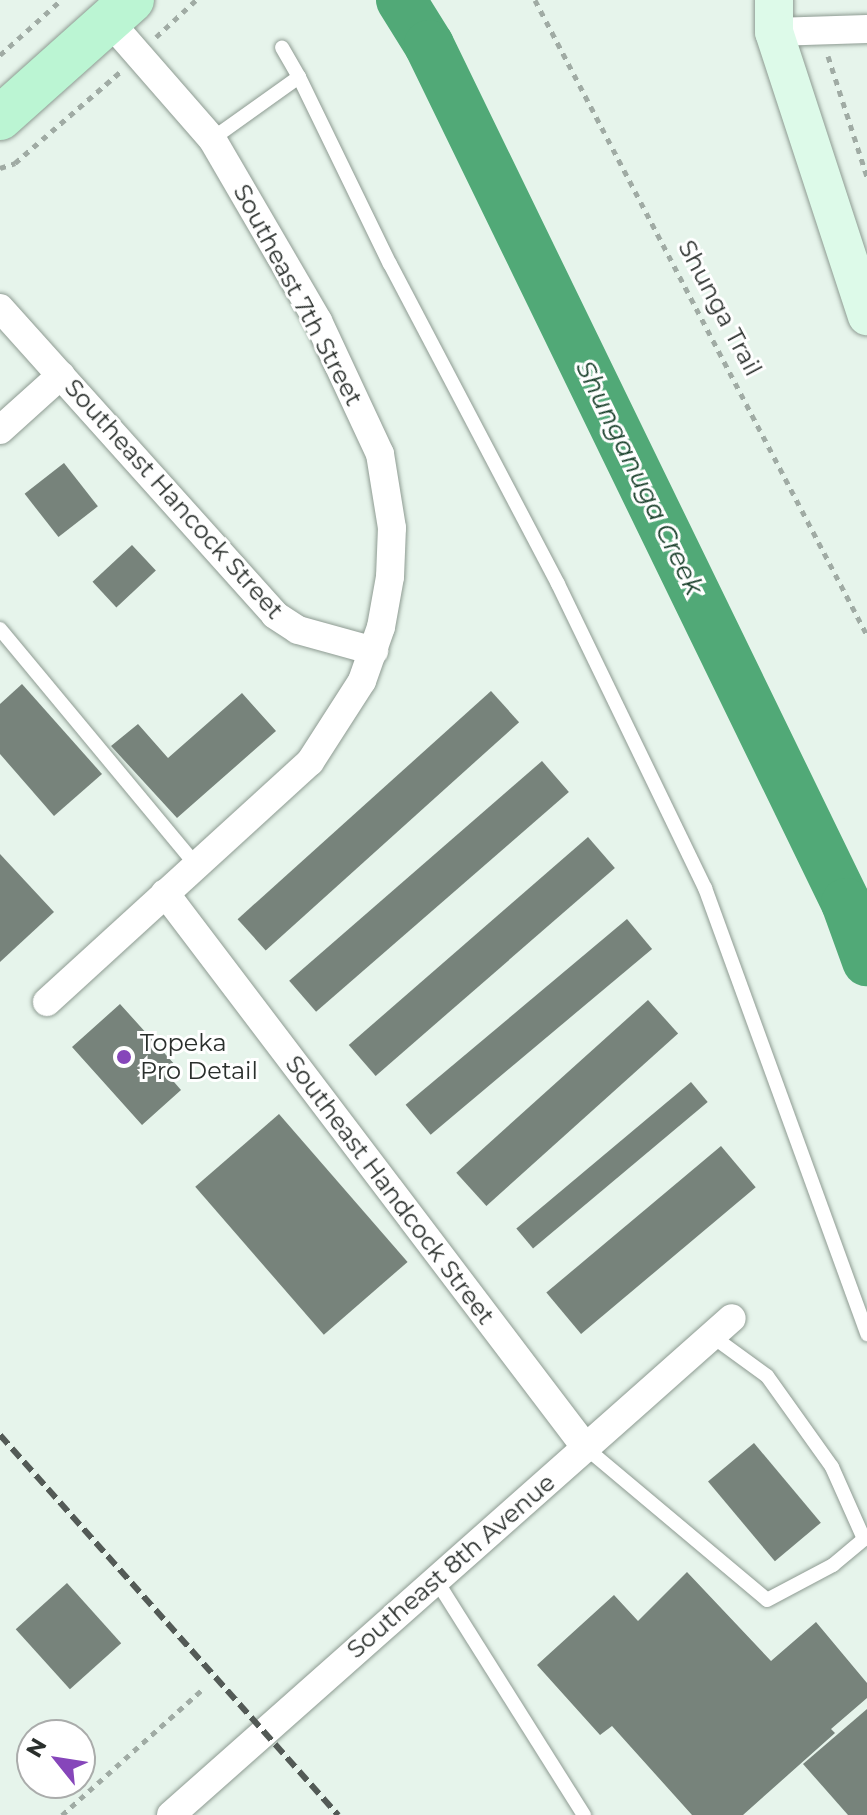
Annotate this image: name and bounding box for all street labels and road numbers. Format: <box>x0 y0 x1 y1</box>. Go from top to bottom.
street label: Southeast 7th Street <box>227 179 369 411</box>
street label: Shunga Trail <box>672 235 768 381</box>
street label: Southeast Hancock Street <box>59 373 289 625</box>
street label: Southeast Handcock Street <box>280 1050 500 1330</box>
street label: Southeast 8th Avenue <box>341 1468 561 1664</box>

